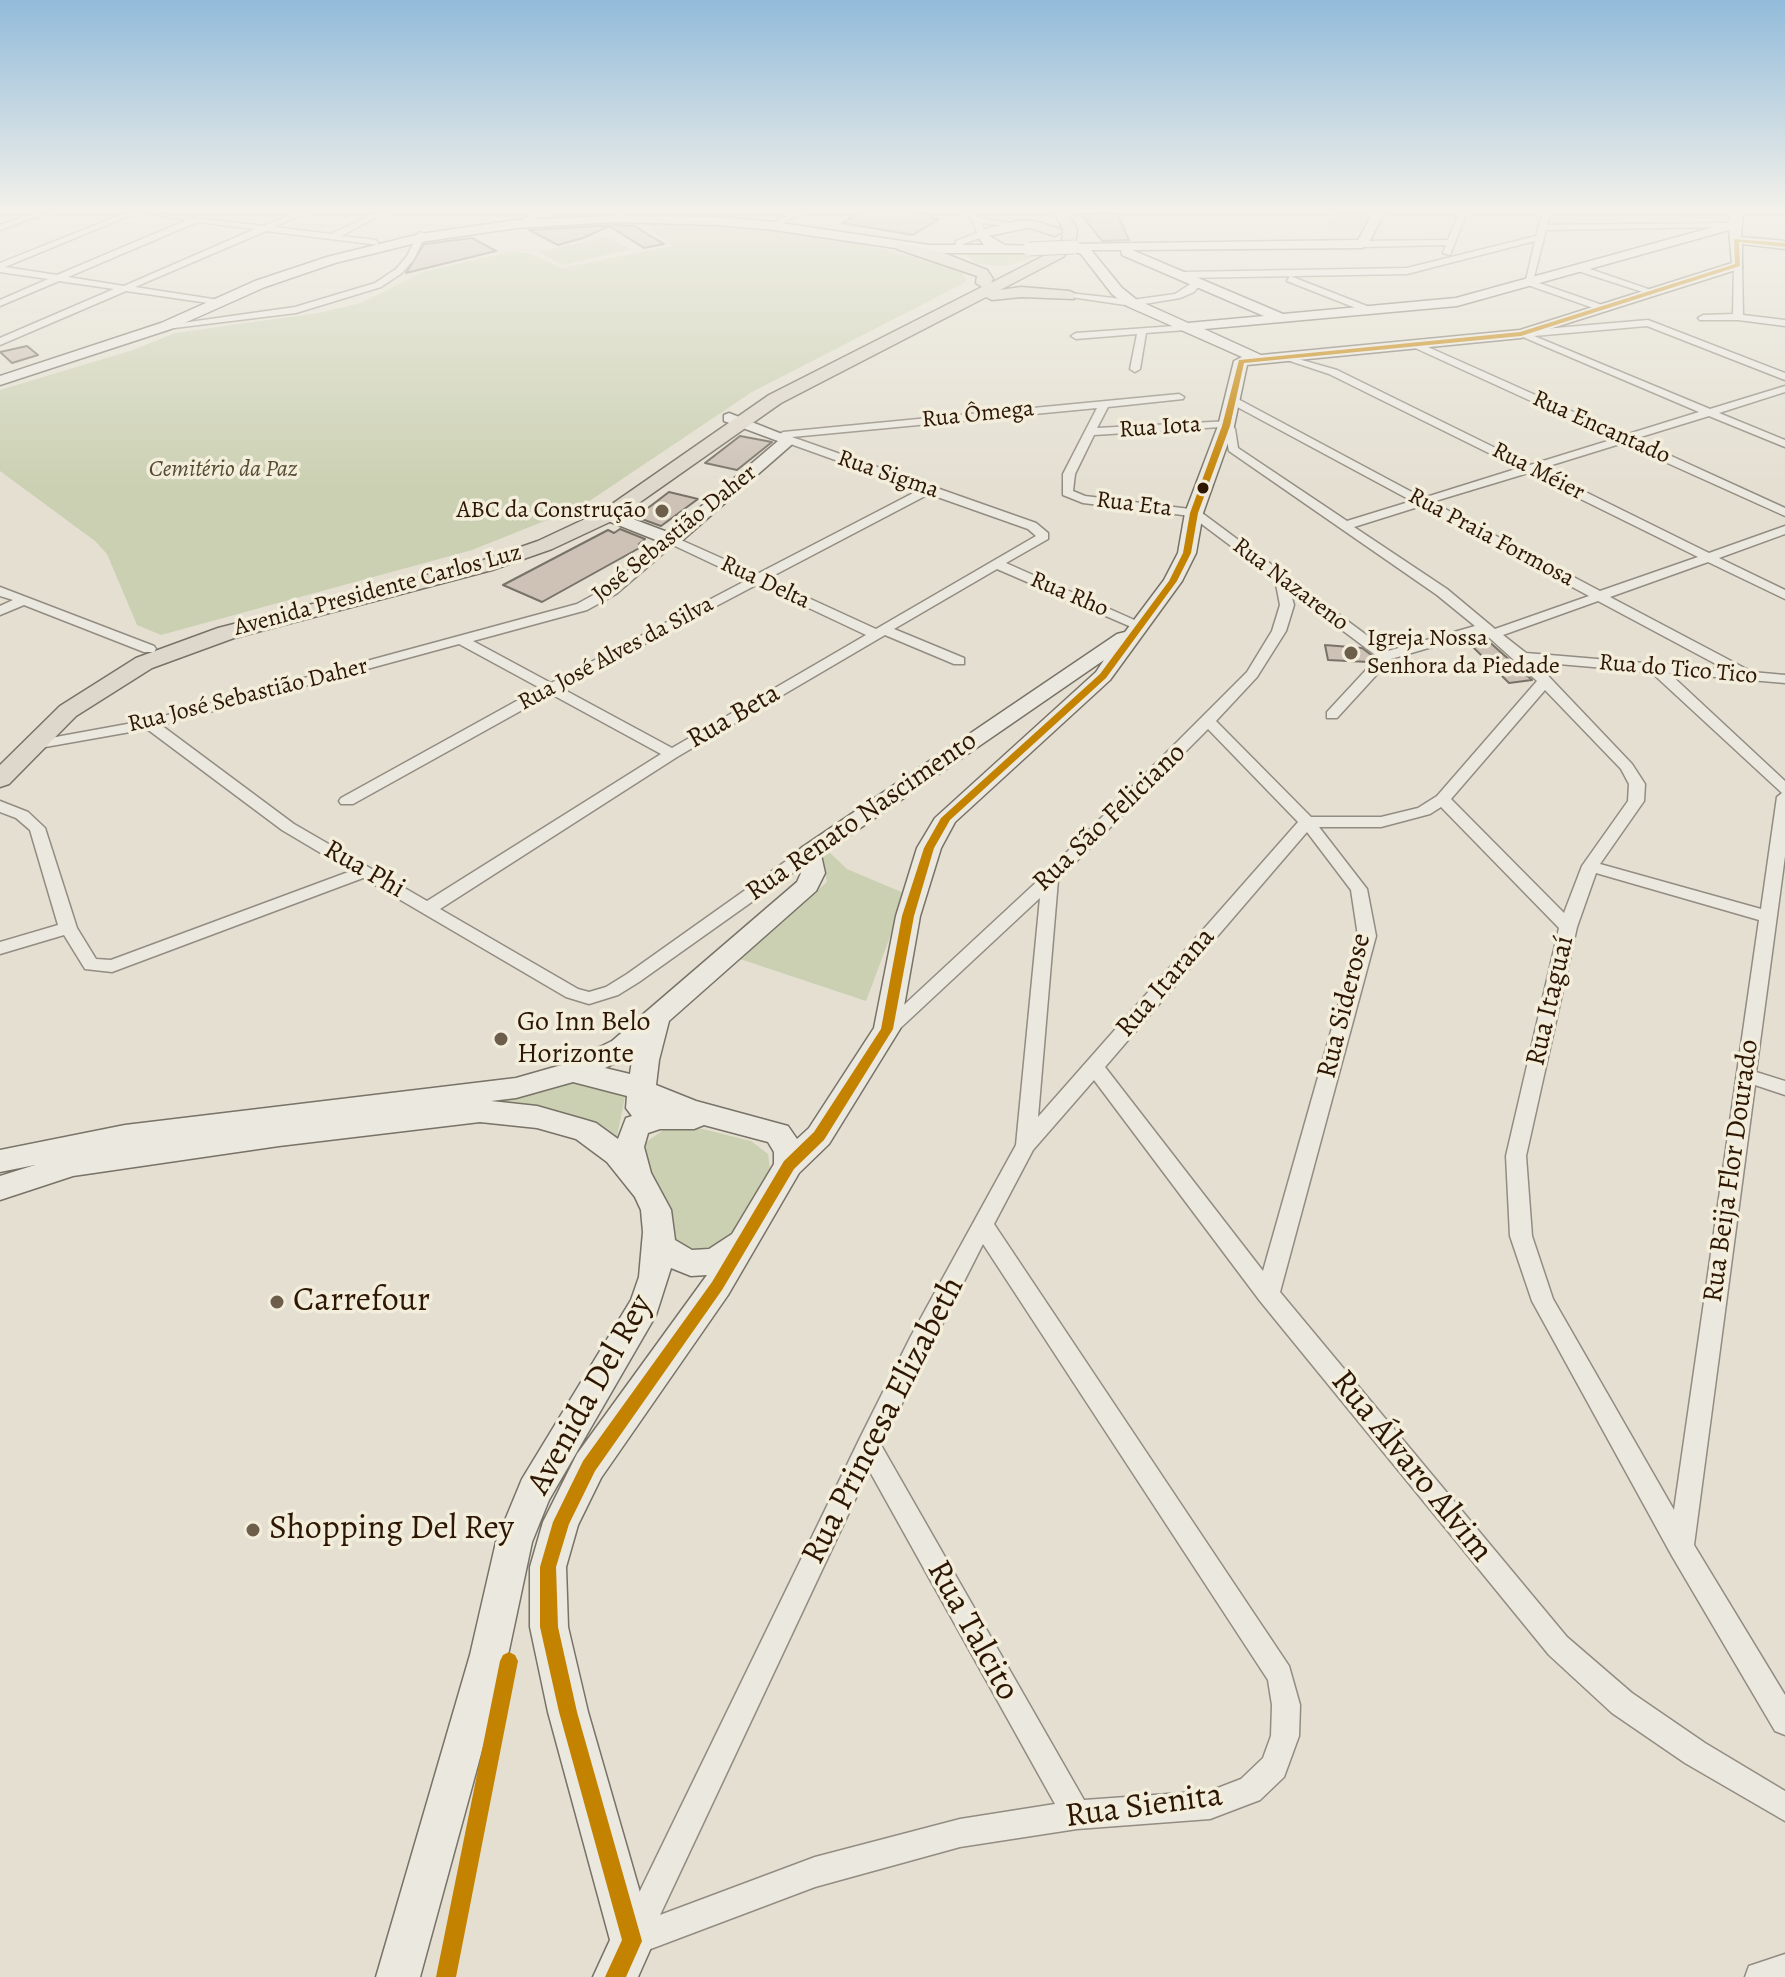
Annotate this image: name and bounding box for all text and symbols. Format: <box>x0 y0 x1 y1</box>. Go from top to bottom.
street label: Rua Encantado <box>1528 385 1674 471</box>
street label: Rua Ômega <box>920 395 1036 435</box>
street label: Rua Iota <box>1118 411 1202 445</box>
street label: Rua Méier <box>1487 436 1589 508</box>
street label: Rua Sigma <box>834 444 942 506</box>
park label: Cemitério da Paz <box>149 456 297 484</box>
street label: José Sebastião Daher <box>587 459 763 609</box>
unlabelled marker <box>1195 480 1211 496</box>
street label: Rua Praia Formosa <box>1403 482 1579 594</box>
street label: Rua Eta <box>1094 486 1174 524</box>
place label: ABC da Construção <box>457 497 646 525</box>
marker: ABC da Construção <box>653 502 671 520</box>
street label: Rua Nazareno <box>1226 532 1354 638</box>
street label: Avenida Presidente Carlos Luz <box>231 539 525 643</box>
street label: Rua Delta <box>716 550 814 616</box>
street label: Rua Rho <box>1026 566 1112 624</box>
street label: Rua José Alves da Silva <box>513 590 719 718</box>
place label: Igreja Nossa Senhora da Piedade <box>1367 625 1560 681</box>
marker: Igreja Nossa Senhora da Piedade <box>1342 644 1360 662</box>
street label: Rua do Tico Tico <box>1598 649 1758 691</box>
street label: Rua José Sebastião Daher <box>125 652 371 740</box>
street label: Rua Beta <box>682 677 786 757</box>
street label: Rua Renato Nascimento <box>740 725 984 909</box>
street label: Rua São Feliciano <box>1027 737 1193 899</box>
street label: Rua Phi <box>317 833 411 907</box>
street label: Rua Itarana <box>1109 921 1223 1045</box>
street label: Rua Siderose <box>1311 930 1379 1082</box>
street label: Rua Itaguaí <box>1520 933 1582 1069</box>
place label: Go Inn Belo Horizonte <box>517 1006 650 1072</box>
marker: Go Inn Belo Horizonte <box>492 1030 510 1048</box>
street label: Rua Beija Flor Dourado <box>1697 1037 1767 1305</box>
street label: Rua Princesa Elizabeth <box>794 1270 974 1572</box>
place label: Carrefour <box>293 1282 430 1322</box>
street label: Avenida Del Rey <box>519 1288 663 1502</box>
marker: Carrefour <box>268 1293 286 1311</box>
street label: Rua Álvaro Alvim <box>1321 1363 1501 1571</box>
place label: Shopping Del Rey <box>269 1510 514 1550</box>
marker: Shopping Del Rey <box>244 1521 262 1539</box>
street label: Rua Talcito <box>917 1554 1027 1708</box>
street label: Rua Sienita <box>1063 1776 1225 1838</box>

